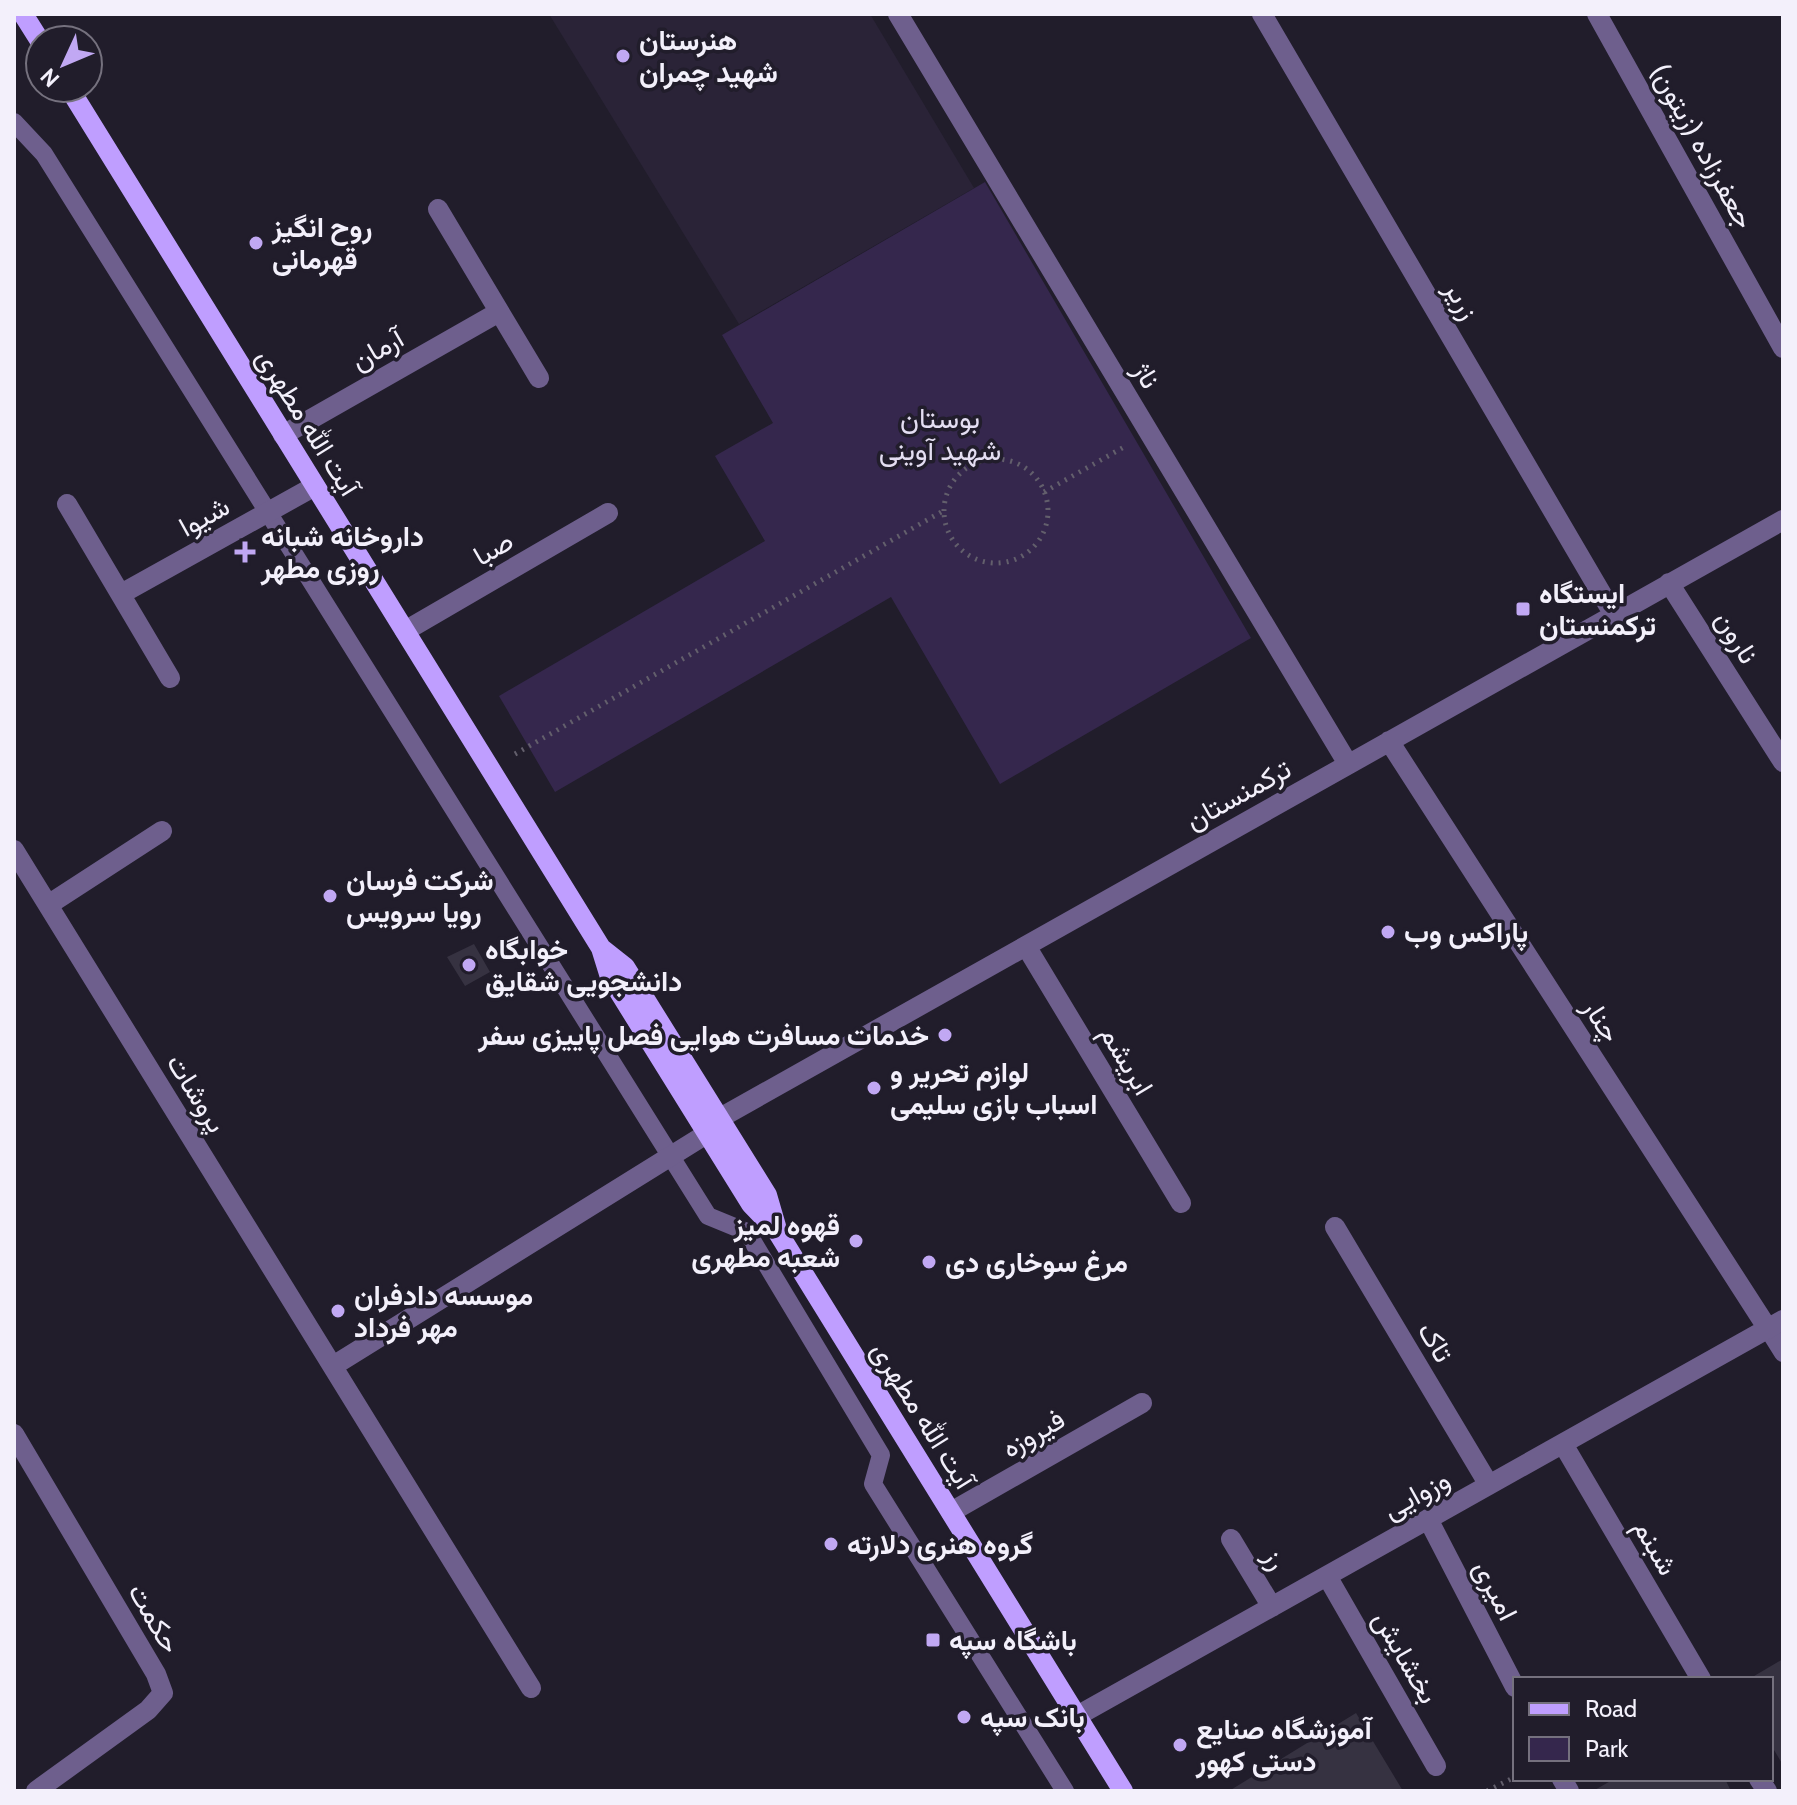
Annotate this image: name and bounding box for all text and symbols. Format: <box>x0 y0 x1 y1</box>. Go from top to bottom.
place label: هنرستان شهید چمران <box>639 23 778 92</box>
north arrow <box>24 24 104 104</box>
marker: هنرستان شهید چمران <box>614 47 632 65</box>
street label: جعفرزاده (زیتون) <box>1643 58 1762 235</box>
text: N <box>35 63 65 93</box>
place label: روح انگیز قهرمانی <box>271 210 372 277</box>
marker: روح انگیز قهرمانی <box>247 234 265 252</box>
street label: زریر <box>1436 274 1487 326</box>
street label: آرمان <box>345 319 412 378</box>
street label: آیت الله مطهری <box>248 342 368 505</box>
street label: ناژ <box>1125 355 1168 395</box>
park label: بوستان شهید آوینی <box>879 401 1001 468</box>
street label: شیوا <box>173 488 236 545</box>
place label: داروخانه شبانه روزی مطهر <box>260 519 424 586</box>
street label: صبا <box>467 523 519 573</box>
marker: داروخانه شبانه روزی مطهر <box>236 543 254 561</box>
place label: ایستگاه ترکمنستان <box>1539 576 1656 643</box>
marker: ایستگاه ترکمنستان <box>1514 600 1532 618</box>
street label: نارون <box>1707 604 1766 670</box>
street label: ترکمنستان <box>1179 751 1297 838</box>
place label: شرکت فرسان رویا سرویس <box>346 863 494 930</box>
marker: شرکت فرسان رویا سرویس <box>321 887 339 905</box>
place label: پاراکس وب <box>1404 915 1528 952</box>
marker: پاراکس وب <box>1379 923 1397 941</box>
place label: خوابگاه دانشجویی شقایق <box>485 932 682 999</box>
marker: خوابگاه دانشجویی شقایق <box>460 956 478 974</box>
street label: چنار <box>1573 991 1629 1049</box>
place label: خدمات مسافرت هوایی فصل پاییزی سفر <box>477 1018 929 1055</box>
street label: ابریشم <box>1091 1019 1161 1102</box>
marker: خدمات مسافرت هوایی فصل پاییزی سفر <box>936 1026 954 1044</box>
street label: پروشات <box>158 1047 234 1140</box>
place label: لوازم تحریر و اسباب بازی سلیمی <box>890 1055 1097 1122</box>
marker: لوازم تحریر و اسباب بازی سلیمی <box>865 1079 883 1097</box>
place label: قهوه لمیز شعبه مطهری <box>691 1208 840 1275</box>
marker: قهوه لمیز شعبه مطهری <box>847 1232 865 1250</box>
place label: مرغ سوخاری دی <box>945 1245 1128 1281</box>
marker: مرغ سوخاری دی <box>920 1253 938 1271</box>
place label: موسسه دادفران مهر فرداد <box>354 1278 533 1345</box>
marker: موسسه دادفران مهر فرداد <box>329 1302 347 1320</box>
street label: تاک <box>1411 1316 1461 1368</box>
street label: آیت الله مطهری <box>863 1335 983 1498</box>
street label: فیروزه <box>995 1401 1071 1465</box>
street label: وزوایی <box>1377 1462 1456 1527</box>
street label: شبنم <box>1625 1513 1685 1582</box>
place label: گروه هنری دلارته <box>847 1527 1033 1562</box>
marker: گروه هنری دلارته <box>822 1535 840 1553</box>
street label: رز <box>1255 1541 1295 1576</box>
street label: امیری <box>1466 1554 1525 1626</box>
street label: حکمت <box>121 1577 189 1659</box>
street label: بخشایش <box>1366 1604 1446 1710</box>
place label: باشگاه سپه <box>949 1623 1077 1660</box>
marker: باشگاه سپه <box>924 1631 942 1649</box>
legend <box>1513 1677 1773 1781</box>
text: Road <box>1585 1694 1637 1723</box>
place label: بانک سپه <box>980 1700 1085 1737</box>
marker: بانک سپه <box>955 1708 973 1726</box>
place label: آموزشگاه صنایع دستی کهور <box>1195 1712 1374 1779</box>
text: Park <box>1585 1734 1628 1763</box>
marker: آموزشگاه صنایع دستی کهور <box>1171 1736 1189 1754</box>

